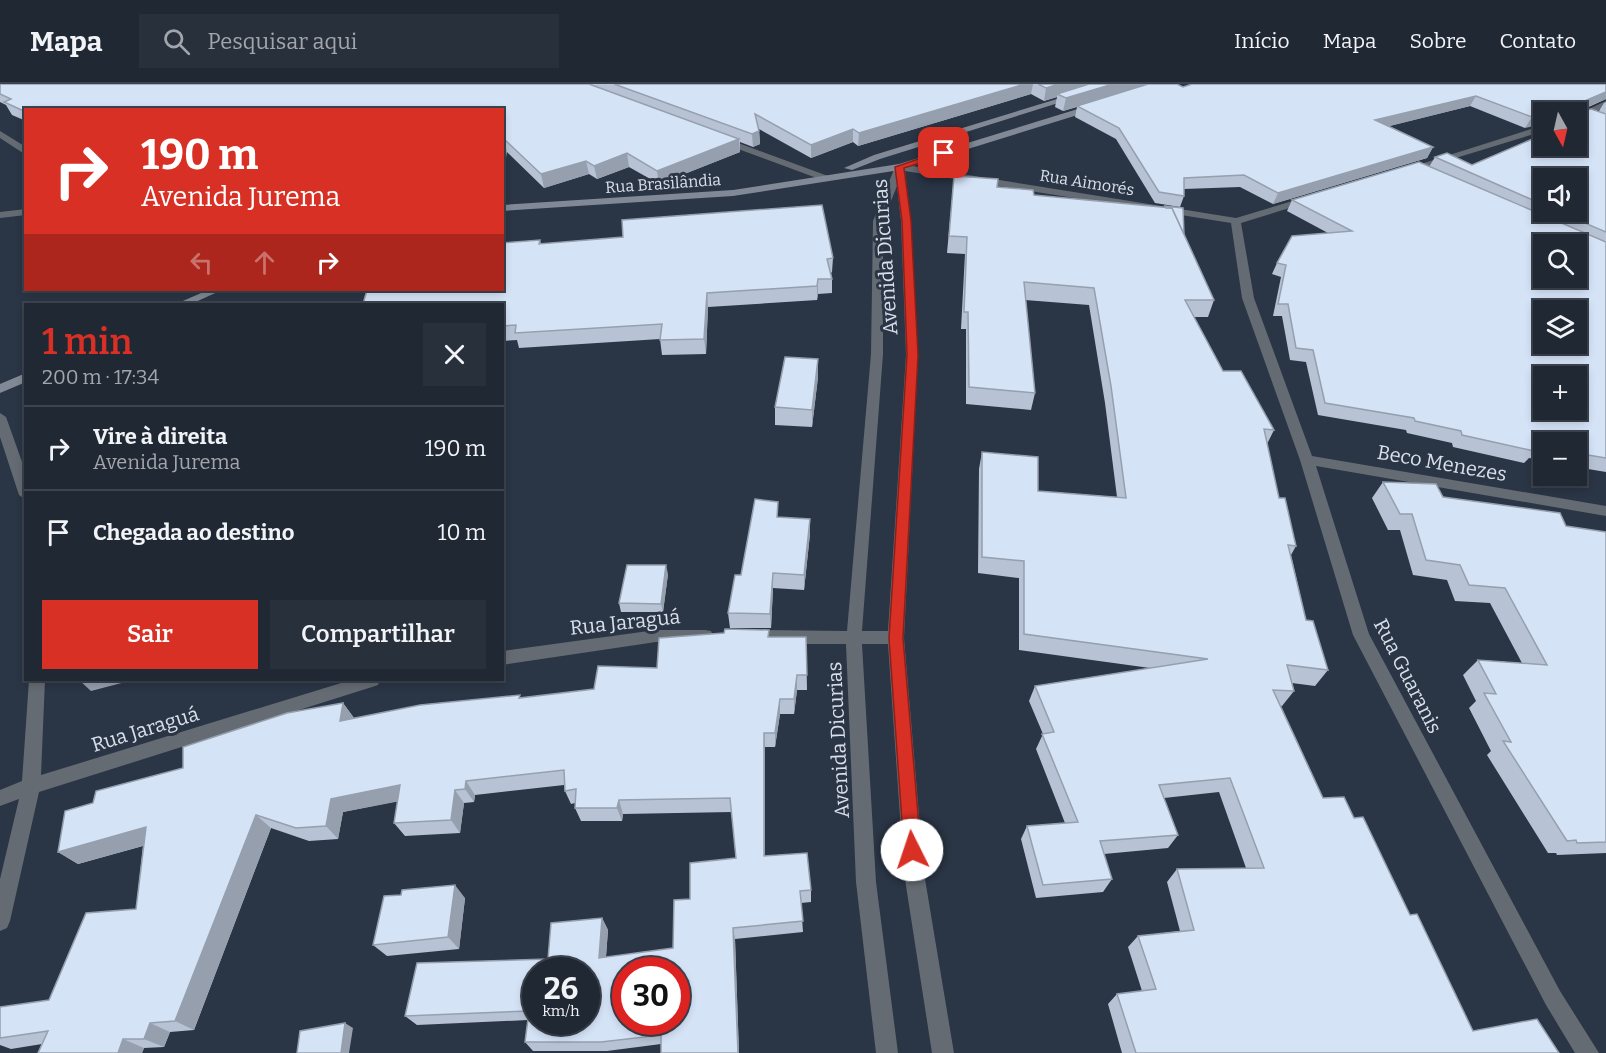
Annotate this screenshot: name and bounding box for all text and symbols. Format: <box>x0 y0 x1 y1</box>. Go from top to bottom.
search box <box>139 14 559 68</box>
text: Mapa <box>30 25 103 58</box>
icon: search <box>160 25 193 58</box>
text: Pesquisar aqui <box>208 28 357 55</box>
text: Início <box>1234 28 1290 54</box>
text: Mapa <box>1323 28 1377 54</box>
text: Sobre <box>1410 28 1466 54</box>
text: Contato <box>1499 28 1576 54</box>
north arrow <box>1533 102 1587 156</box>
map controls <box>1533 102 1587 486</box>
pin <box>918 127 969 178</box>
text: 190 m <box>141 130 258 180</box>
icon: right <box>42 132 120 210</box>
icon: arrive <box>927 136 960 169</box>
street label: Rua Aimorés <box>1038 166 1136 199</box>
button: sound <box>1533 168 1587 222</box>
street label: Rua Brasilândia <box>605 170 722 197</box>
street label: Avenida Dicurias <box>868 178 902 336</box>
text: Avenida Jurema <box>141 181 340 213</box>
button: search <box>1533 234 1587 288</box>
icon: left <box>185 246 218 279</box>
icon: ahead <box>248 246 281 279</box>
icon: right <box>311 246 344 279</box>
button: layers <box>1533 300 1587 354</box>
text: 1 min <box>42 320 133 364</box>
button: close <box>423 323 486 386</box>
text: 200 m · 17:34 <box>42 365 159 389</box>
button: + <box>1533 366 1587 420</box>
text: Vire à direita <box>93 423 227 450</box>
icon: right <box>42 432 75 465</box>
button: − <box>1533 432 1587 486</box>
text: 190 m <box>425 435 486 462</box>
street label: Beco Menezes <box>1375 440 1509 486</box>
text: Avenida Jurema <box>93 450 241 474</box>
icon: arrive <box>42 516 75 549</box>
text: Chegada ao destino <box>93 519 294 546</box>
text: 10 m <box>438 519 486 546</box>
button: Sair <box>42 600 258 669</box>
button: Compartilhar <box>270 600 486 669</box>
street label: Rua Jaraguá <box>569 604 681 640</box>
street label: Rua Guaranis <box>1369 615 1447 737</box>
street label: Avenida Dicurias <box>822 661 854 819</box>
street label: Rua Jaraguá <box>88 701 202 757</box>
position arrow <box>880 818 944 882</box>
speed limit sign: 30 <box>612 957 690 1035</box>
text: 26 <box>544 971 578 1007</box>
text: km/h <box>542 1002 580 1020</box>

